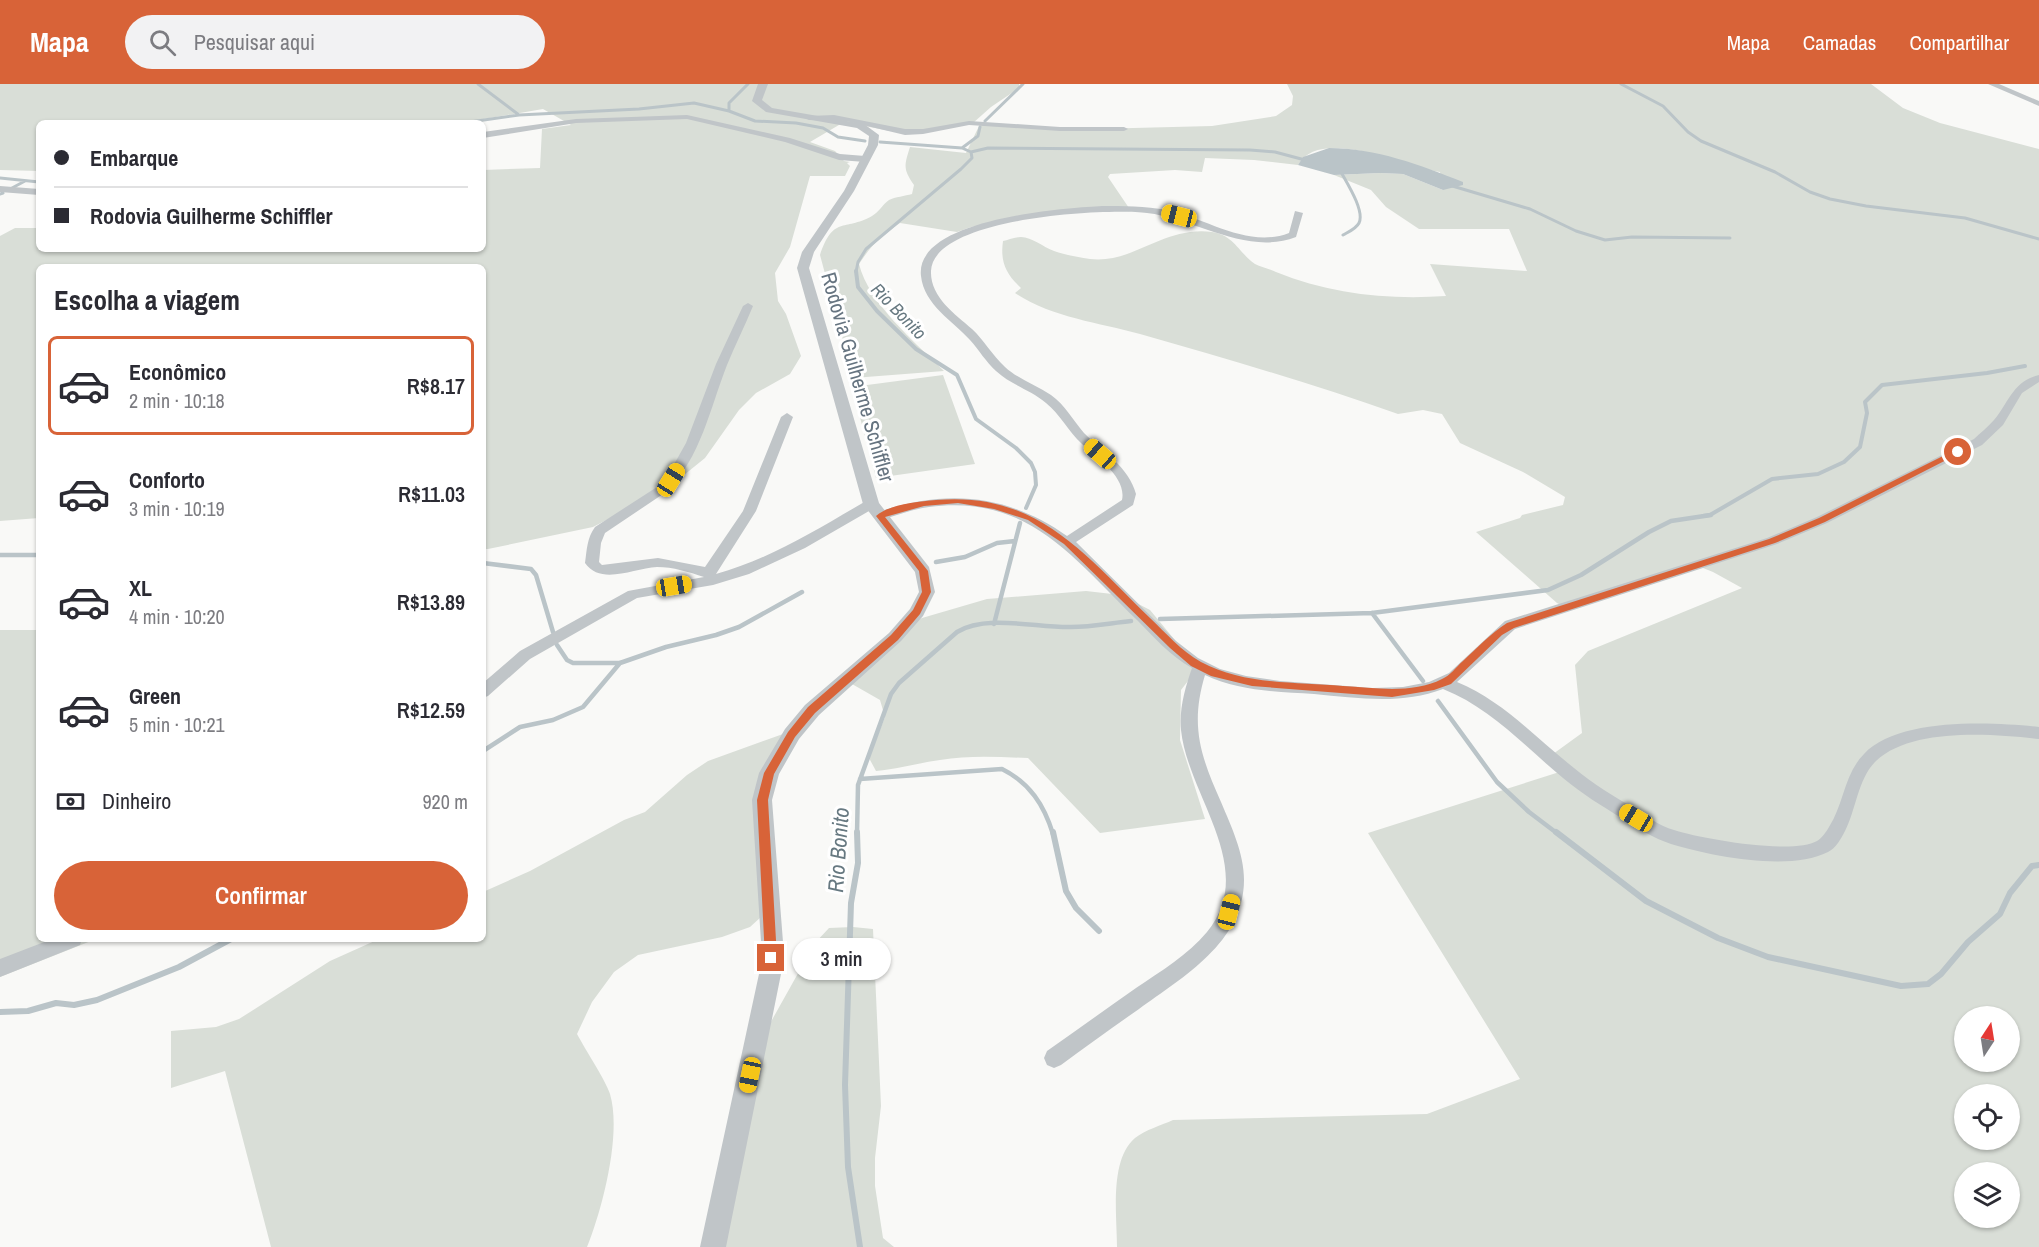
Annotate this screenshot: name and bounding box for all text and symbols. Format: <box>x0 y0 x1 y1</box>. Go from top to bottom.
search box <box>125 15 545 69</box>
text: Mapa <box>30 23 89 61</box>
icon: search <box>146 26 179 59</box>
text: Pesquisar aqui <box>194 27 315 57</box>
text: Mapa <box>1727 28 1770 57</box>
text: Camadas <box>1803 28 1876 57</box>
text: Compartilhar <box>1909 28 2009 57</box>
text: Embarque <box>90 143 178 173</box>
text: Rodovia Guilherme Schiffler <box>90 201 333 231</box>
car <box>1159 203 1199 229</box>
street label: Rodovia Guilherme Schiffler <box>814 269 902 486</box>
water label: Rio Bonito <box>866 277 932 345</box>
text: Escolha a viagem <box>54 282 240 318</box>
text: Econômico <box>129 357 226 387</box>
icon: car <box>57 359 111 413</box>
text: R$8.17 <box>407 371 465 401</box>
text: 2 min · 10:18 <box>129 387 225 414</box>
car <box>1081 435 1119 473</box>
route start <box>1944 438 1971 465</box>
car <box>654 460 688 500</box>
text: Conforto <box>129 465 205 495</box>
icon: car <box>57 467 111 521</box>
text: R$11.03 <box>398 479 465 509</box>
text: 3 min · 10:19 <box>129 495 225 522</box>
text: XL <box>129 573 152 603</box>
car <box>655 574 693 598</box>
icon: car <box>57 575 111 629</box>
text: R$13.89 <box>397 587 465 617</box>
text: 4 min · 10:20 <box>129 603 225 630</box>
text: Green <box>129 681 181 711</box>
icon: car <box>57 683 111 737</box>
text: R$12.59 <box>397 695 465 725</box>
text: 5 min · 10:21 <box>129 711 225 738</box>
icon: cash <box>54 785 87 818</box>
text: Dinheiro <box>102 786 171 816</box>
text: 920 m <box>422 788 468 815</box>
car <box>1616 801 1656 835</box>
water label: Rio Bonito <box>820 806 856 894</box>
button: Confirmar <box>54 861 468 930</box>
car <box>1216 892 1242 932</box>
callout: 3 min <box>792 937 891 979</box>
route end <box>757 944 784 971</box>
text: 3 min <box>820 945 863 972</box>
north arrow <box>1954 1006 2020 1072</box>
map controls <box>1954 1006 2020 1228</box>
car <box>737 1056 763 1094</box>
button: locate <box>1954 1084 2020 1150</box>
button: layers <box>1954 1162 2020 1228</box>

